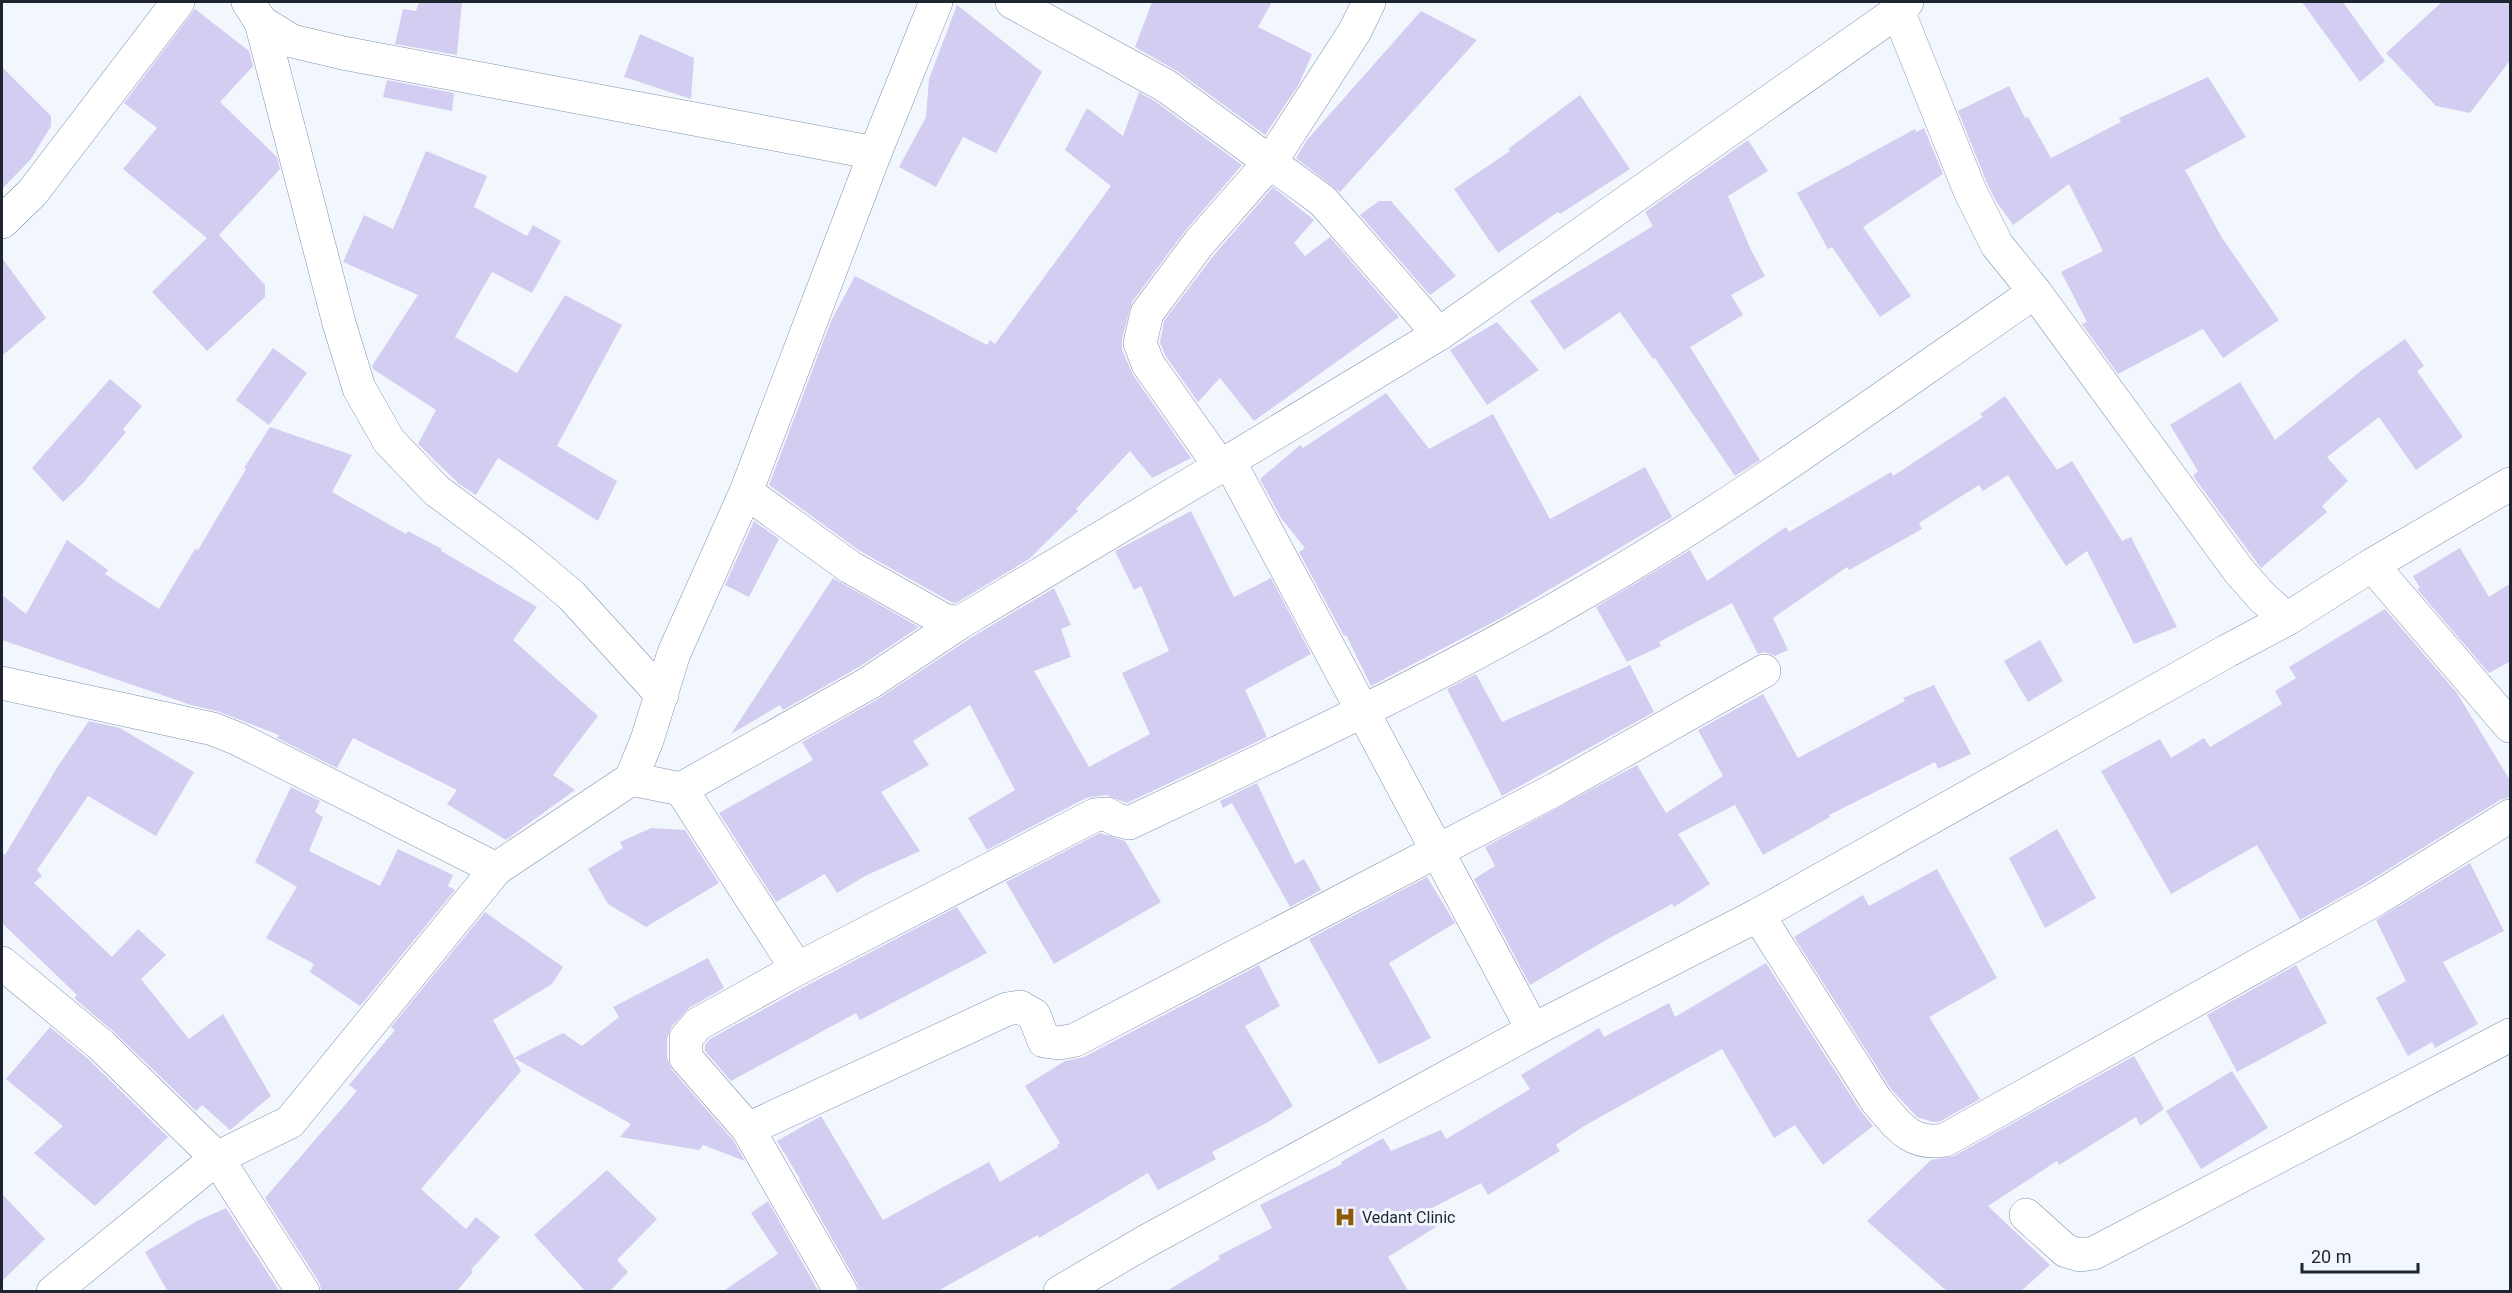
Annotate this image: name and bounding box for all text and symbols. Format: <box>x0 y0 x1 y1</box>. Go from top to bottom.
hospital icon: Vedant Clinic <box>1333 1205 1357 1229</box>
place label: Vedant Clinic <box>1362 1208 1455 1227</box>
scale bar <box>2302 1236 2418 1274</box>
text: 20 m <box>2311 1246 2351 1267</box>

